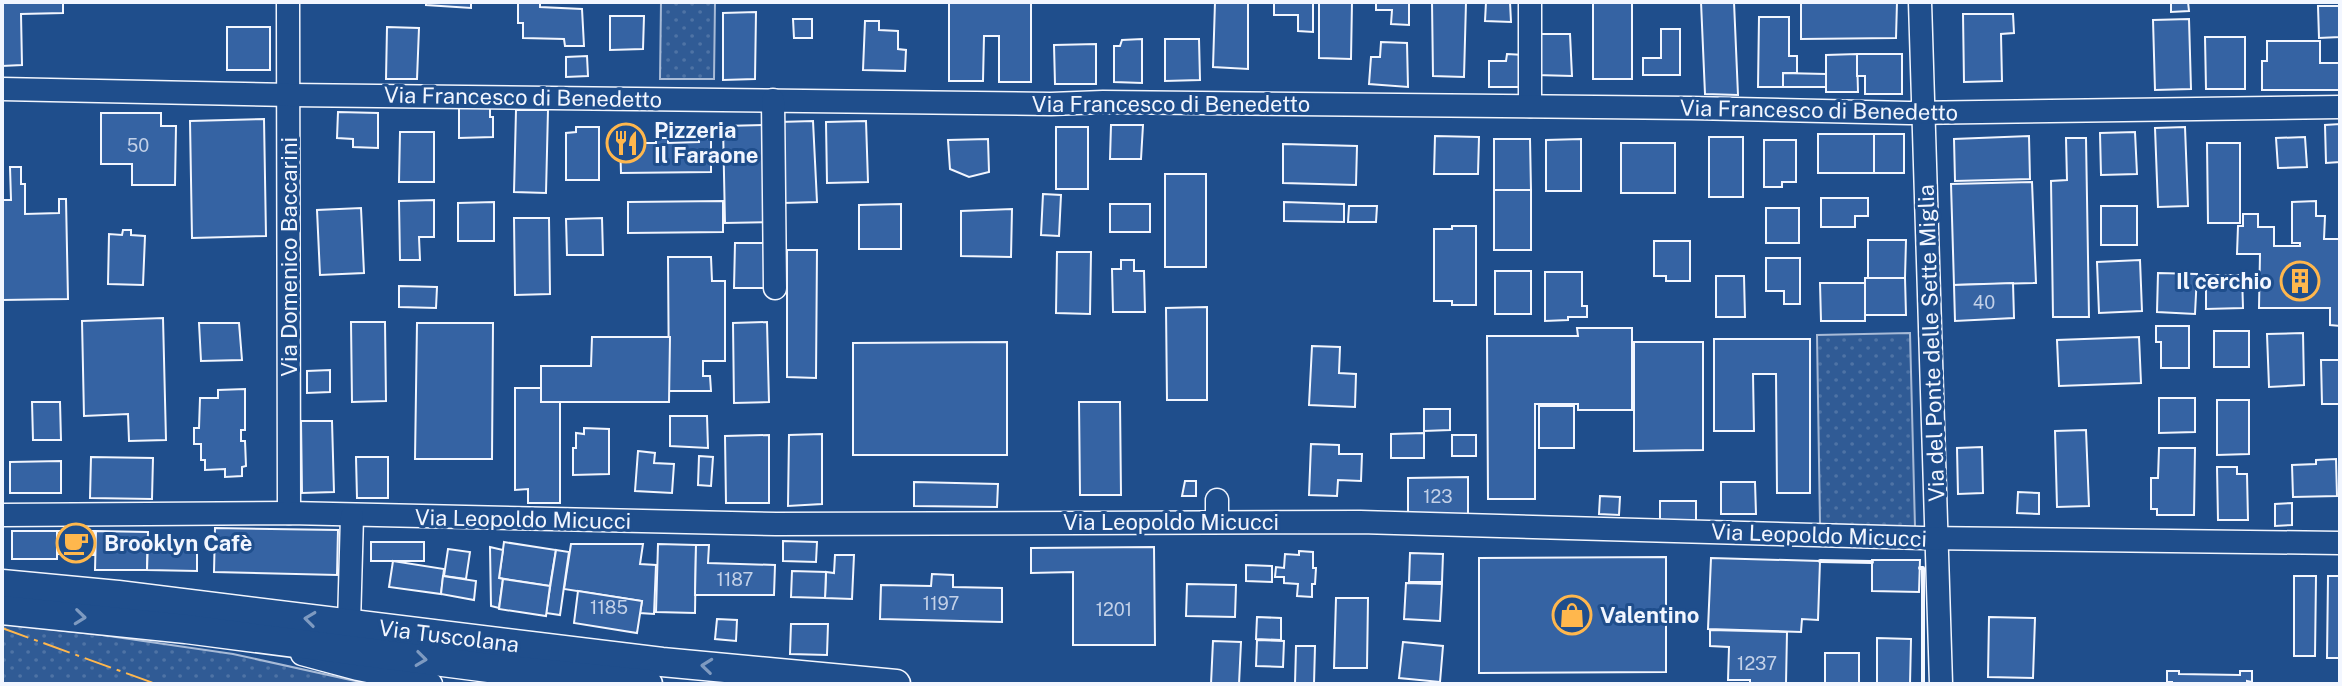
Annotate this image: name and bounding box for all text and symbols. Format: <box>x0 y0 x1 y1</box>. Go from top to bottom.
street label: Via Francesco di Benedetto <box>384 82 662 112</box>
street label: Via Francesco di Benedetto <box>1032 91 1310 117</box>
street label: Via Francesco di Benedetto <box>1680 95 1958 125</box>
place label: Pizzeria Il Faraone <box>654 117 758 168</box>
restaurant icon: Pizzeria Il Faraone <box>605 122 647 164</box>
house number: 50 <box>127 135 149 156</box>
street label: Via Domenico Baccarini <box>276 137 302 377</box>
street label: Via del Ponte delle Sette Miglia <box>1912 184 1950 502</box>
building icon: Il cerchio <box>2279 260 2321 302</box>
place label: Il cerchio <box>2176 268 2272 294</box>
house number: 40 <box>1973 292 1995 313</box>
house number: 123 <box>1423 486 1453 507</box>
street label: Via Leopoldo Micucci <box>415 504 631 534</box>
street label: Via Leopoldo Micucci <box>1063 509 1279 535</box>
street label: Via Leopoldo Micucci <box>1711 518 1927 552</box>
cafe icon: Brooklyn Cafè <box>55 522 97 564</box>
place label: Brooklyn Cafè <box>104 530 252 556</box>
house number: 1187 <box>717 569 753 590</box>
house number: 1197 <box>923 593 959 614</box>
shop icon: Valentino <box>1551 594 1593 636</box>
house number: 1185 <box>590 597 628 618</box>
house number: 1201 <box>1096 599 1132 620</box>
place label: Valentino <box>1600 602 1700 628</box>
one-way arrow <box>74 608 87 625</box>
one-way arrow <box>303 611 316 628</box>
street label: Via Tuscolana <box>377 614 521 658</box>
one-way arrow <box>414 650 428 667</box>
house number: 1237 <box>1737 653 1777 674</box>
one-way arrow <box>700 658 713 675</box>

